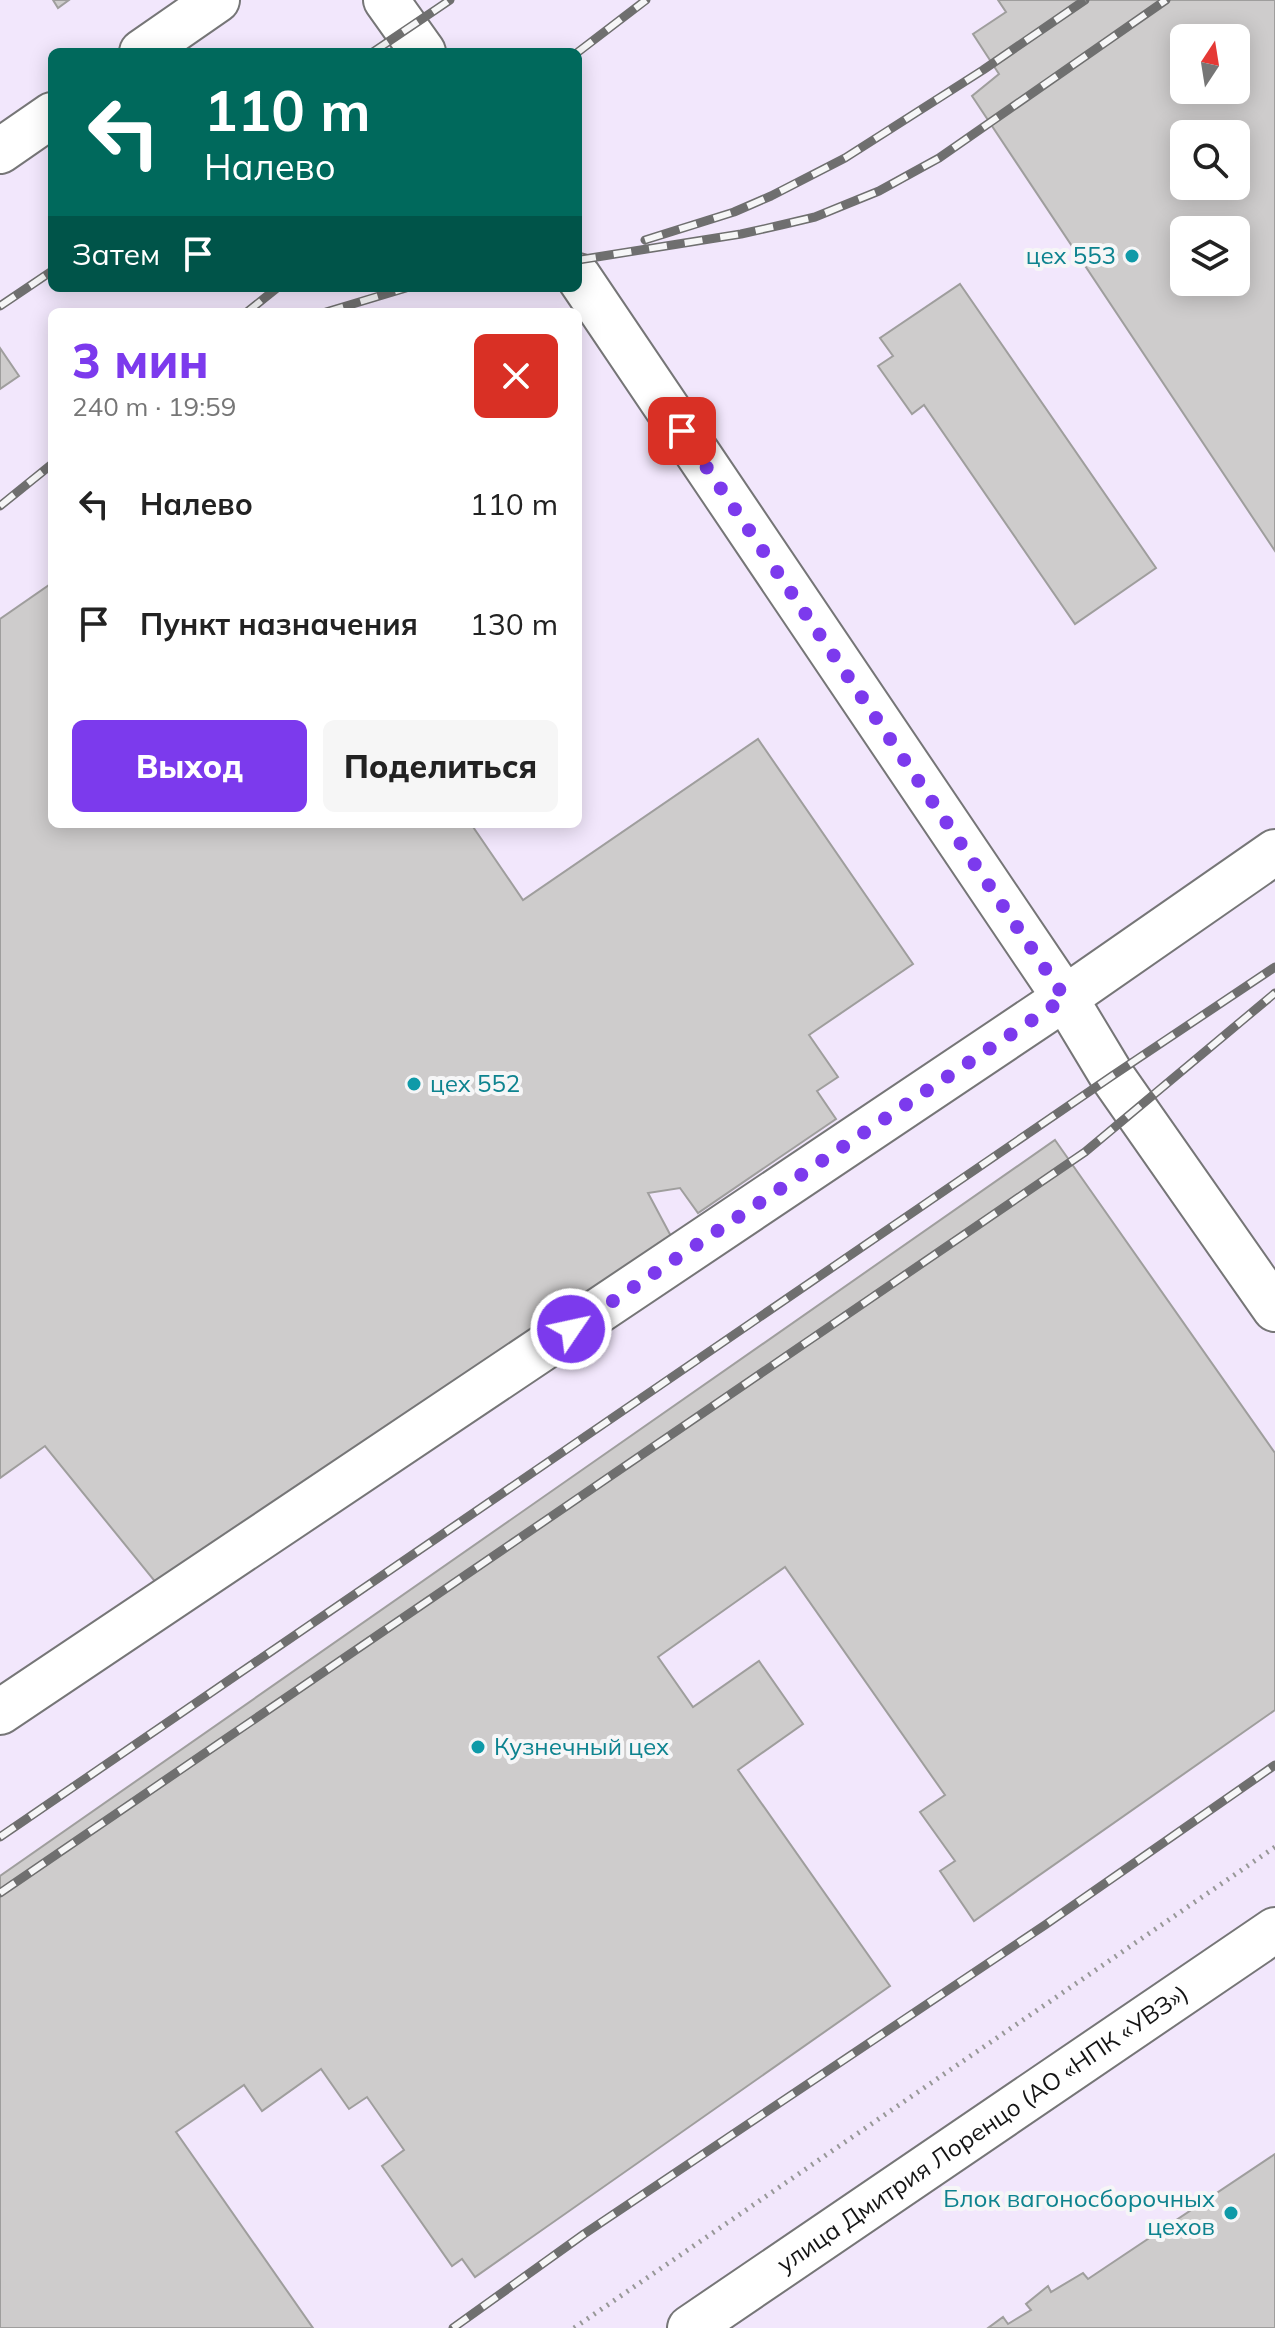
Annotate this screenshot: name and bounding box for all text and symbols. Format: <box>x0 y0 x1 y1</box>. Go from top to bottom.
north arrow <box>1170 24 1250 104</box>
map controls <box>1170 24 1250 296</box>
text: 110 m <box>204 75 371 145</box>
icon: left <box>72 80 176 184</box>
button: search <box>1170 120 1250 200</box>
text: Налево <box>204 144 336 189</box>
button: layers <box>1170 216 1250 296</box>
icon: arrive <box>176 232 220 276</box>
text: Затем <box>72 235 160 273</box>
place label: цех 553 <box>1026 240 1116 270</box>
marker: цех 553 <box>1123 247 1141 265</box>
text: 3 мин <box>72 330 209 390</box>
button: close <box>474 334 558 418</box>
text: 240 m · 19:59 <box>72 390 236 423</box>
pin <box>648 397 716 465</box>
icon: arrive <box>660 409 704 453</box>
icon: left <box>72 482 116 526</box>
text: Налево <box>140 485 253 523</box>
text: 110 m <box>470 485 558 523</box>
icon: arrive <box>72 602 116 646</box>
text: Пункт назначения <box>140 605 418 643</box>
text: 130 m <box>470 605 558 643</box>
button: Выход <box>72 720 307 812</box>
button: Поделиться <box>323 720 558 812</box>
place label: цех 552 <box>430 1068 520 1098</box>
marker: цех 552 <box>405 1075 423 1093</box>
position arrow <box>529 1287 613 1371</box>
place label: Кузнечный цех <box>494 1731 669 1761</box>
marker: Кузнечный цех <box>469 1738 487 1756</box>
street label: улица Дмитрия Лоренцо (АО «НПК «УВЗ») <box>771 1978 1193 2278</box>
place label: Блок вагоносборочных цехов <box>943 2183 1215 2241</box>
marker: Блок вагоносборочных цехов <box>1222 2204 1240 2222</box>

